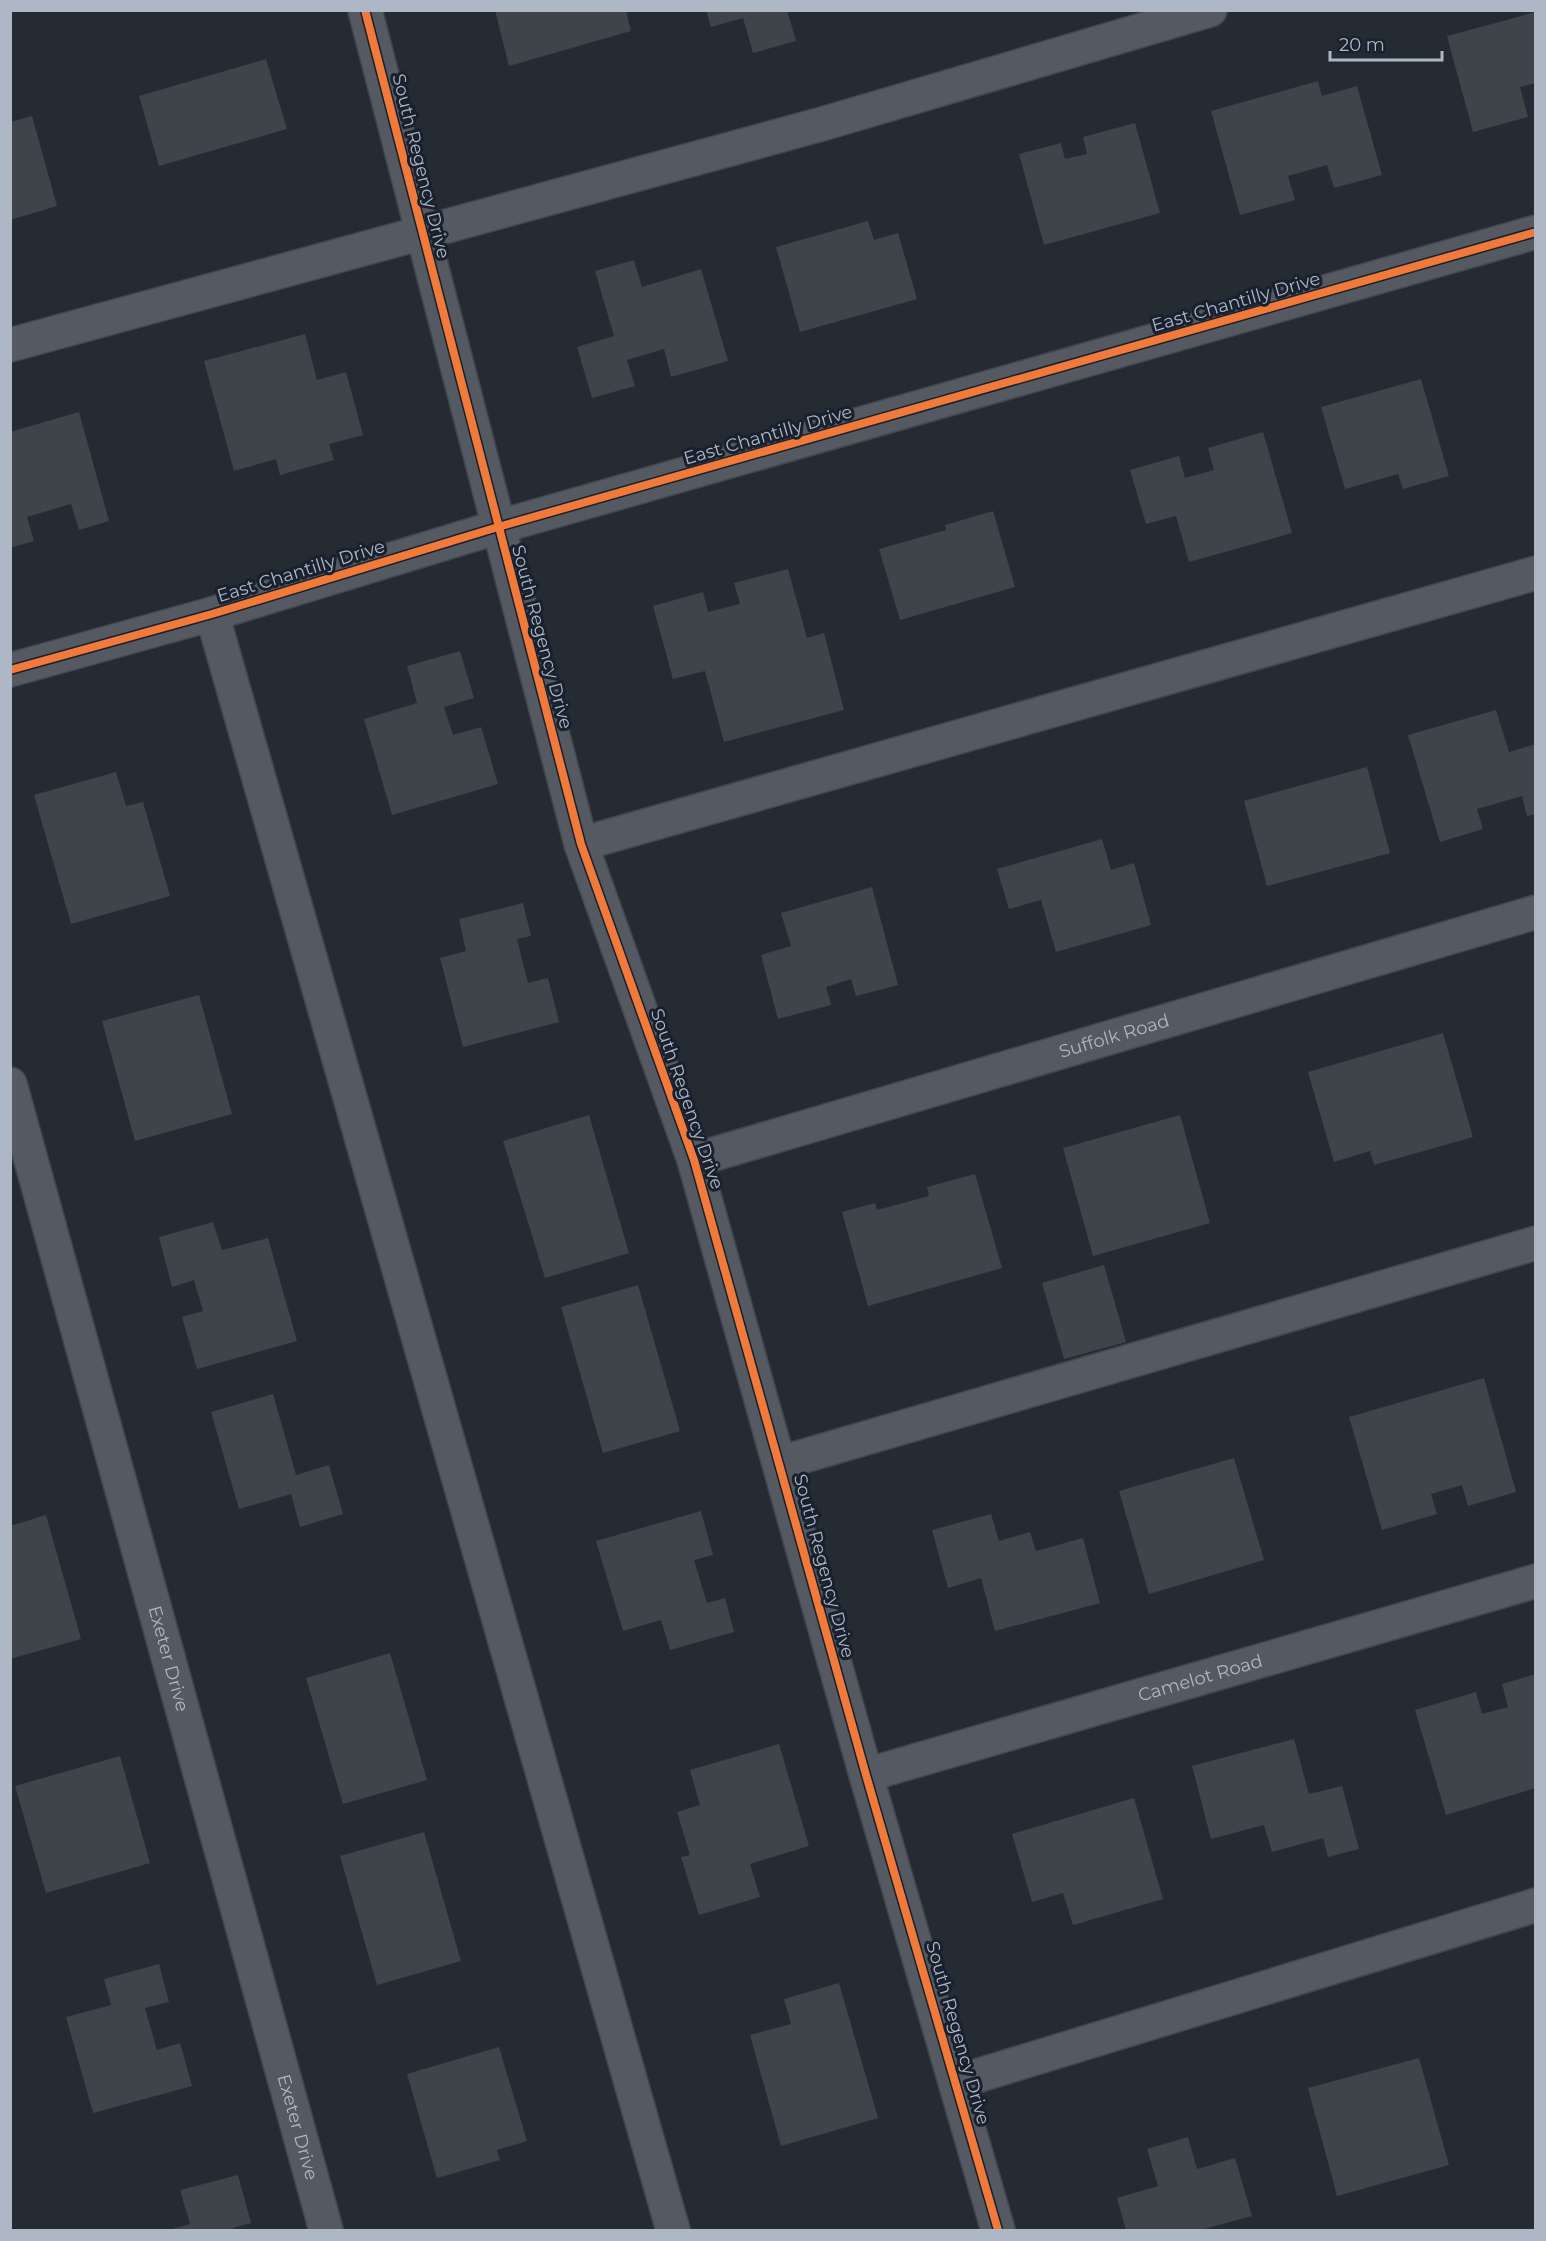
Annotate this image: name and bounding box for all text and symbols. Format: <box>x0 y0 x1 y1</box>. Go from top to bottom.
scale bar <box>1330 24 1442 62</box>
text: 20 m <box>1339 34 1385 56</box>
street label: South Regency Drive <box>387 71 455 261</box>
street label: East Chantilly Drive <box>1149 267 1323 337</box>
street label: East Chantilly Drive <box>681 400 855 470</box>
street label: East Chantilly Drive <box>214 535 388 607</box>
street label: South Regency Drive <box>507 543 577 732</box>
street label: South Regency Drive <box>646 1006 728 1192</box>
street label: Suffolk Road <box>1056 1010 1172 1063</box>
street label: South Regency Drive <box>789 1472 859 1661</box>
street label: Exeter Drive <box>143 1603 194 1714</box>
street label: Camelot Road <box>1135 1650 1265 1707</box>
street label: South Regency Drive <box>921 1939 995 2127</box>
street label: Exeter Drive <box>273 2072 323 2183</box>

